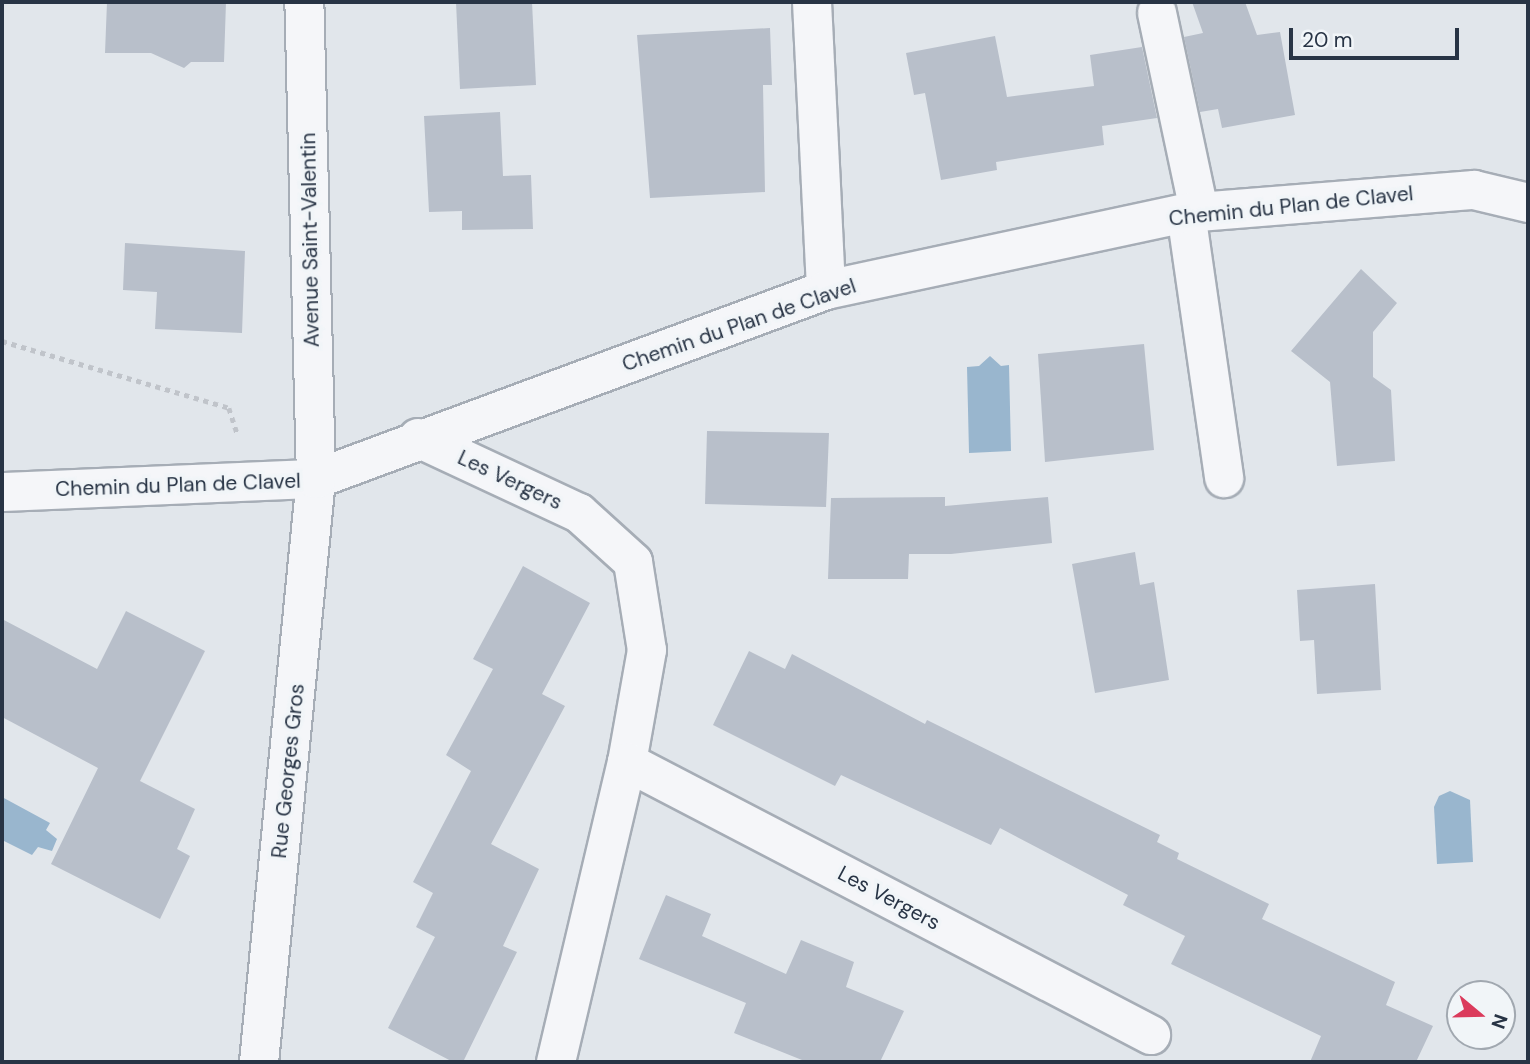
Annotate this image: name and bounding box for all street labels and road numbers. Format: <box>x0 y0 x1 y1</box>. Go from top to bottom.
street label: Avenue Saint-Valentin <box>296 132 324 348</box>
street label: Chemin du Plan de Clavel <box>1167 181 1415 231</box>
street label: Chemin du Plan de Clavel <box>619 273 859 377</box>
street label: Les Vergers <box>454 445 566 515</box>
street label: Chemin du Plan de Clavel <box>55 468 301 502</box>
street label: Rue Georges Gros <box>266 682 310 860</box>
street label: Les Vergers <box>833 861 945 935</box>

